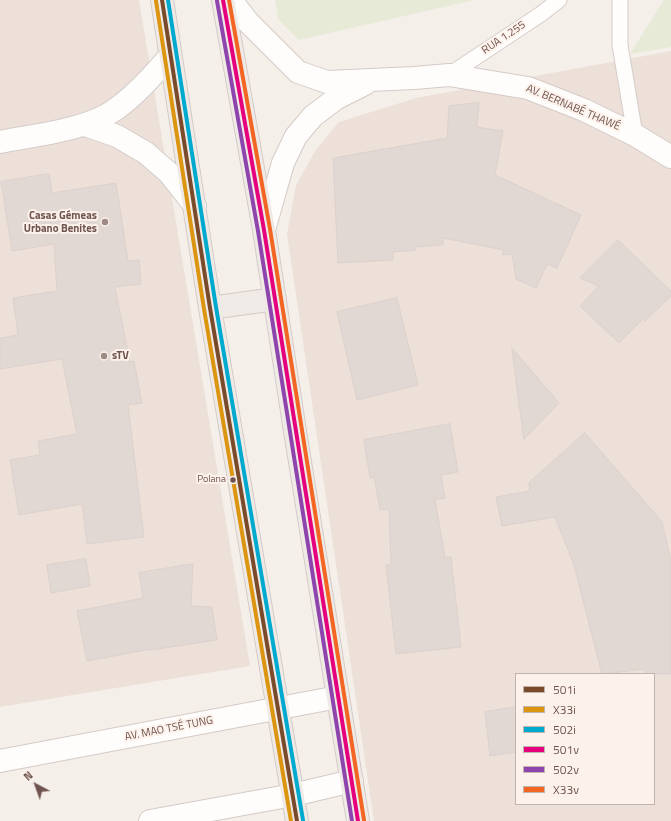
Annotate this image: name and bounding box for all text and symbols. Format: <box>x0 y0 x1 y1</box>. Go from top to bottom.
street label: RUA 1.255 <box>480 19 528 57</box>
street label: AV. BERNABÉ THAWÉ <box>524 82 622 134</box>
place label: Casas Gémeas Urbano Benites <box>24 209 97 235</box>
marker: Casas Gémeas Urbano Benites <box>100 217 110 227</box>
place label: sTV <box>112 349 129 363</box>
marker: sTV <box>99 351 109 361</box>
place label: Polana <box>197 474 226 486</box>
marker: Polana <box>228 475 238 485</box>
legend <box>515 673 655 805</box>
text: 501i <box>553 680 576 699</box>
text: X33i <box>553 700 576 719</box>
street label: AV. MAO TSÉ TUNG <box>124 714 214 744</box>
text: 502i <box>553 720 576 739</box>
text: 501v <box>553 740 579 759</box>
text: 502v <box>553 760 579 779</box>
north arrow <box>16 765 56 805</box>
text: N <box>20 767 36 784</box>
text: X33v <box>553 780 579 799</box>

